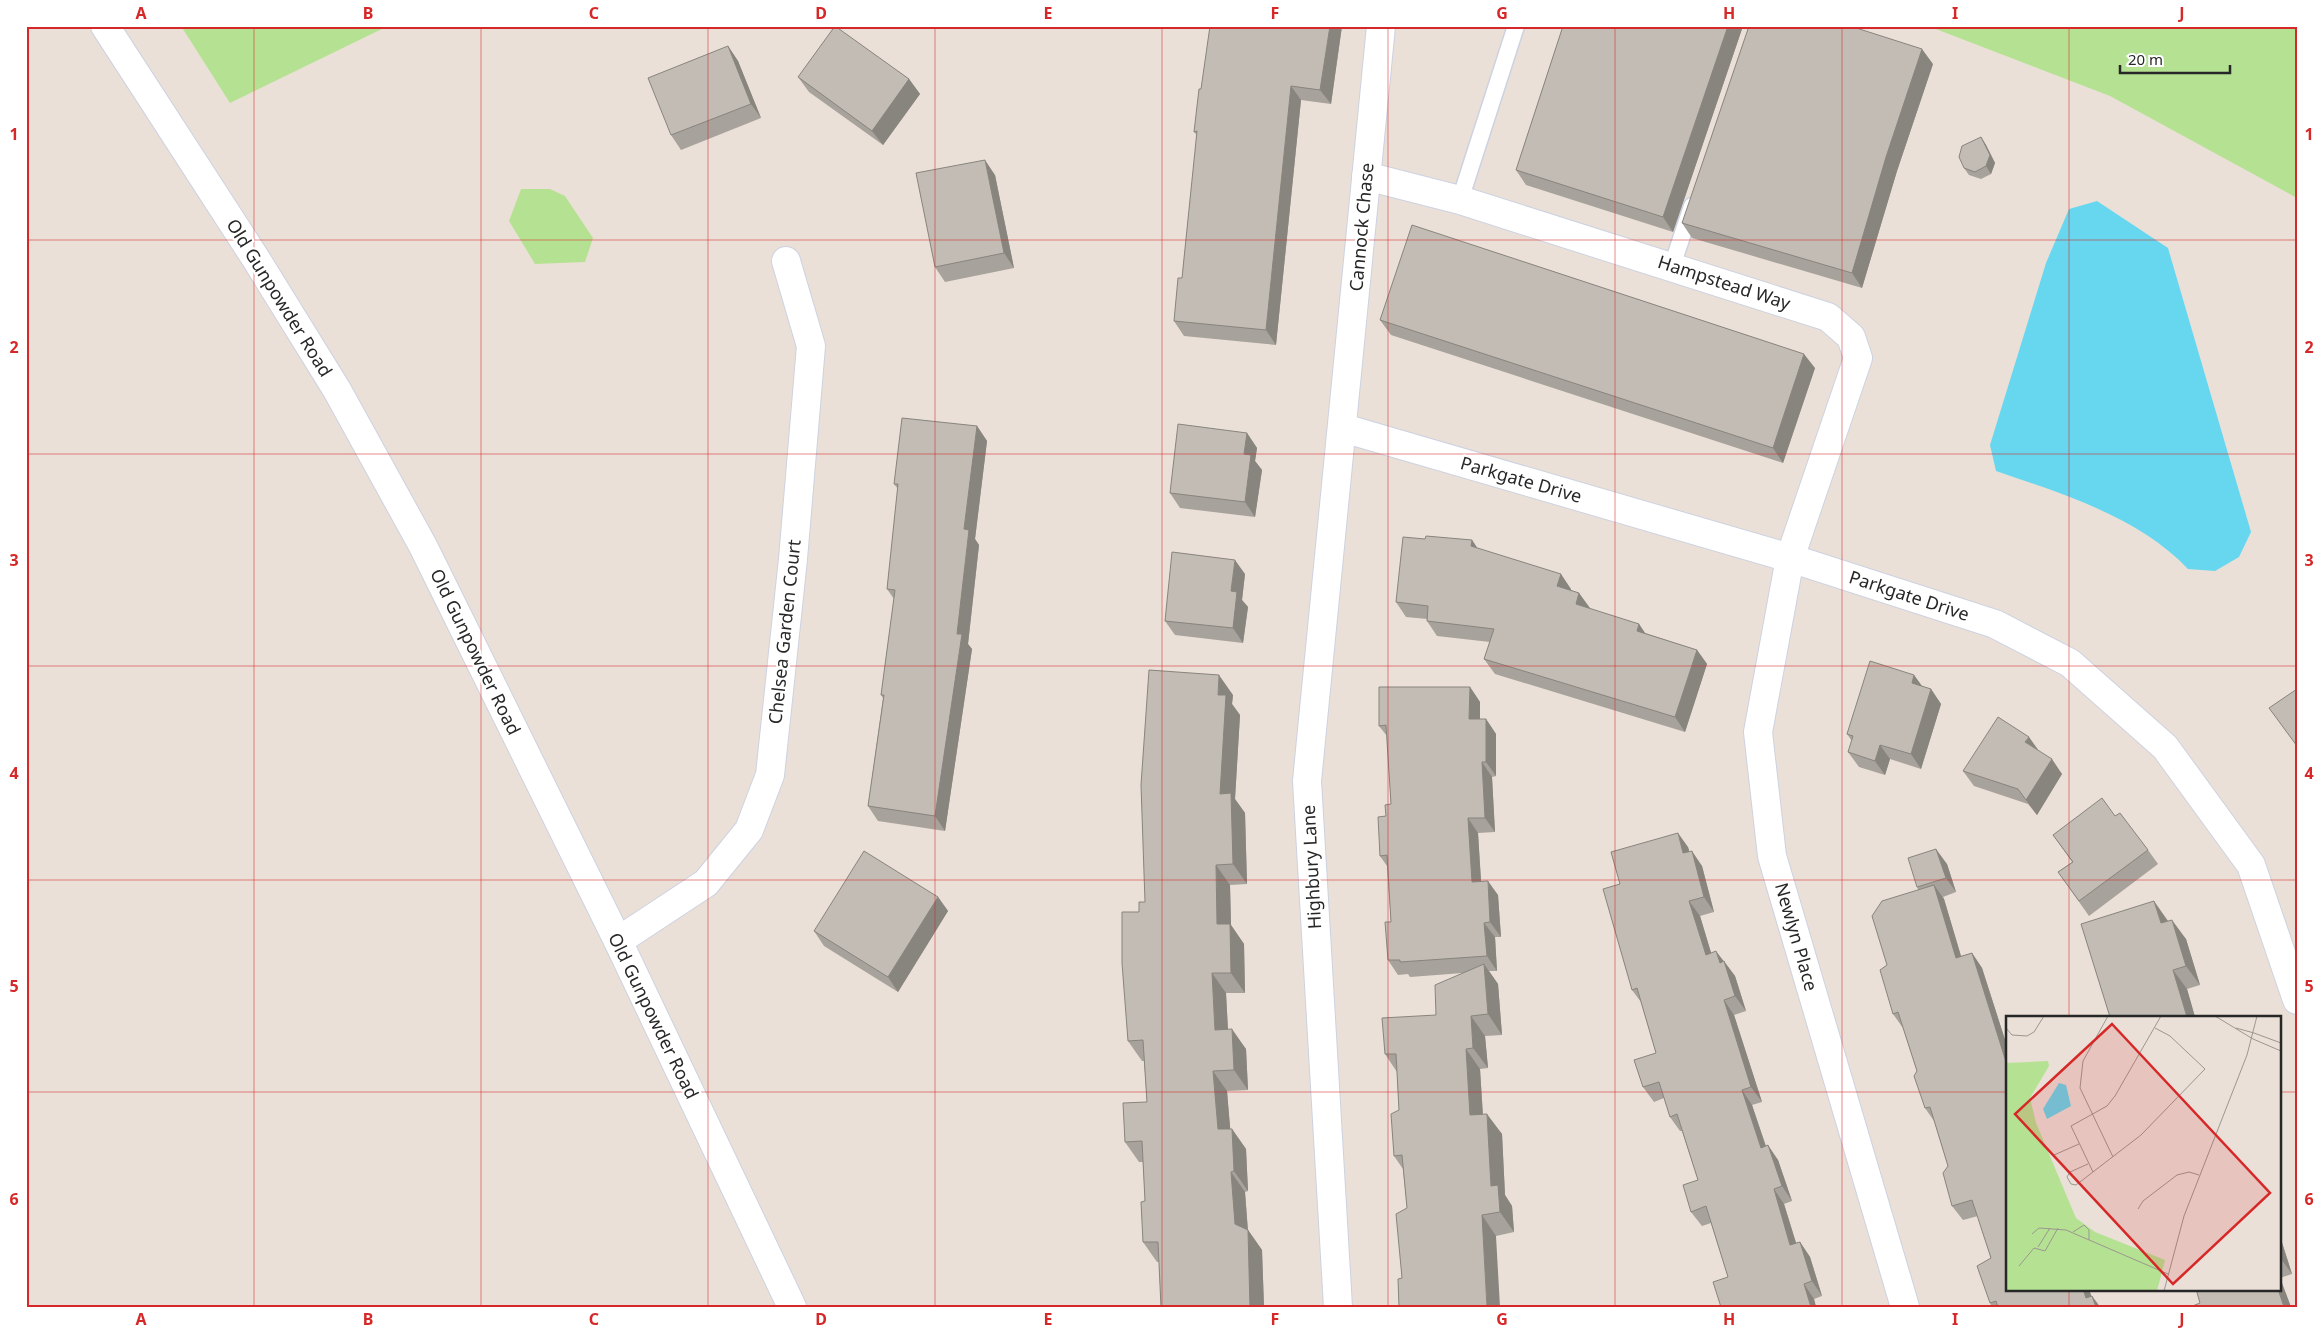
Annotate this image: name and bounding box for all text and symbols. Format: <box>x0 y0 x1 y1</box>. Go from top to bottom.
text: A <box>135 2 147 24</box>
text: B <box>363 2 373 24</box>
text: C <box>589 2 599 24</box>
text: D <box>815 2 827 24</box>
text: E <box>1044 2 1053 24</box>
text: F <box>1271 2 1279 24</box>
text: G <box>1496 2 1508 24</box>
text: H <box>1723 2 1735 24</box>
text: I <box>1952 2 1958 24</box>
text: J <box>2177 2 2185 24</box>
scale bar <box>2120 42 2230 74</box>
text: 20 m <box>2128 49 2163 69</box>
text: 1 <box>9 123 19 145</box>
text: 1 <box>2304 123 2314 145</box>
street label: Cannock Chase <box>1343 162 1379 292</box>
street label: Old Gunpowder Road <box>221 214 338 381</box>
street label: Hampstead Way <box>1655 249 1794 315</box>
text: 2 <box>9 336 19 358</box>
text: 2 <box>2304 336 2314 358</box>
street label: Parkgate Drive <box>1458 450 1585 508</box>
street label: Chelsea Garden Court <box>762 538 806 725</box>
text: 3 <box>9 549 19 571</box>
text: 3 <box>2304 549 2314 571</box>
street label: Old Gunpowder Road <box>425 564 527 739</box>
street label: Parkgate Drive <box>1846 564 1972 626</box>
text: 4 <box>9 762 19 784</box>
text: 4 <box>2304 762 2314 784</box>
street label: Highbury Lane <box>1296 804 1326 930</box>
street label: Newlyn Place <box>1770 880 1824 994</box>
street label: Old Gunpowder Road <box>603 928 705 1103</box>
text: 5 <box>9 975 19 997</box>
text: 5 <box>2304 975 2314 997</box>
inset map <box>2006 1016 2280 1290</box>
text: 6 <box>9 1188 19 1210</box>
text: 6 <box>2304 1188 2314 1210</box>
text: A <box>135 1308 147 1330</box>
text: B <box>363 1308 373 1330</box>
text: C <box>589 1308 599 1330</box>
text: D <box>815 1308 827 1330</box>
text: E <box>1044 1308 1053 1330</box>
text: F <box>1271 1308 1279 1330</box>
text: G <box>1496 1308 1508 1330</box>
text: H <box>1723 1308 1735 1330</box>
text: I <box>1952 1308 1958 1330</box>
text: J <box>2177 1308 2185 1330</box>

